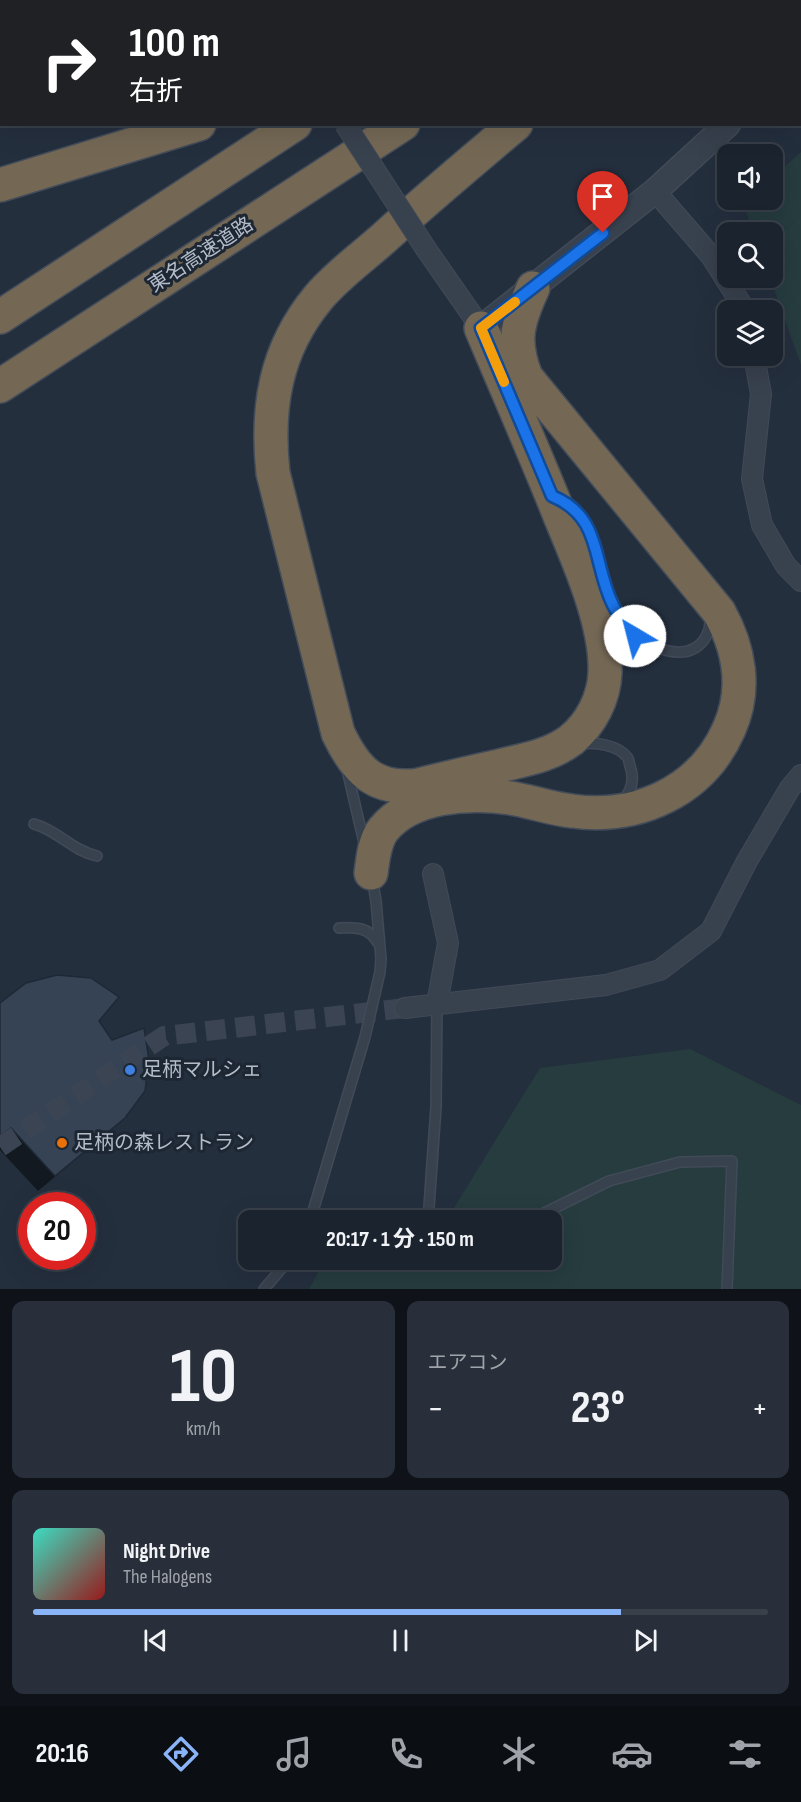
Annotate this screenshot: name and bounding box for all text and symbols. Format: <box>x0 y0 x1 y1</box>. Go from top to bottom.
text: 100 m <box>129 18 220 69</box>
icon: right <box>30 24 108 102</box>
text: 右折 <box>129 76 183 108</box>
map controls <box>717 144 783 366</box>
button: sound <box>717 144 783 210</box>
pin <box>577 171 628 233</box>
icon: arrive <box>586 180 619 213</box>
street label: 東名高速道路 <box>144 212 258 298</box>
button: search <box>717 222 783 288</box>
button: layers <box>717 300 783 366</box>
position arrow <box>603 604 667 668</box>
place label: 足柄マルシェ <box>142 1058 262 1082</box>
marker: 足柄マルシェ <box>123 1063 137 1077</box>
place label: 足柄の森レストラン <box>74 1131 254 1155</box>
marker: 足柄の森レストラン <box>55 1136 69 1150</box>
speed limit sign: 20 <box>18 1192 96 1270</box>
text: 20:17 · 1 分 · 150 m <box>326 1226 474 1253</box>
text: 10 <box>169 1331 237 1424</box>
text: エアコン <box>428 1351 508 1375</box>
text: 23° <box>571 1381 625 1436</box>
text: − <box>428 1389 444 1429</box>
text: + <box>752 1389 768 1429</box>
text: km/h <box>186 1417 221 1441</box>
text: Night Drive <box>123 1538 210 1565</box>
text: The Halogens <box>123 1565 212 1589</box>
icon: previous <box>139 1624 172 1657</box>
icon: pause <box>384 1624 417 1657</box>
icon: next <box>629 1624 662 1657</box>
icon: directions <box>160 1733 202 1775</box>
icon: music <box>273 1733 315 1775</box>
icon: phone <box>385 1733 427 1775</box>
icon: climate <box>498 1733 540 1775</box>
icon: car <box>611 1733 653 1775</box>
icon: filters <box>724 1733 766 1775</box>
text: 20:16 <box>35 1738 89 1770</box>

